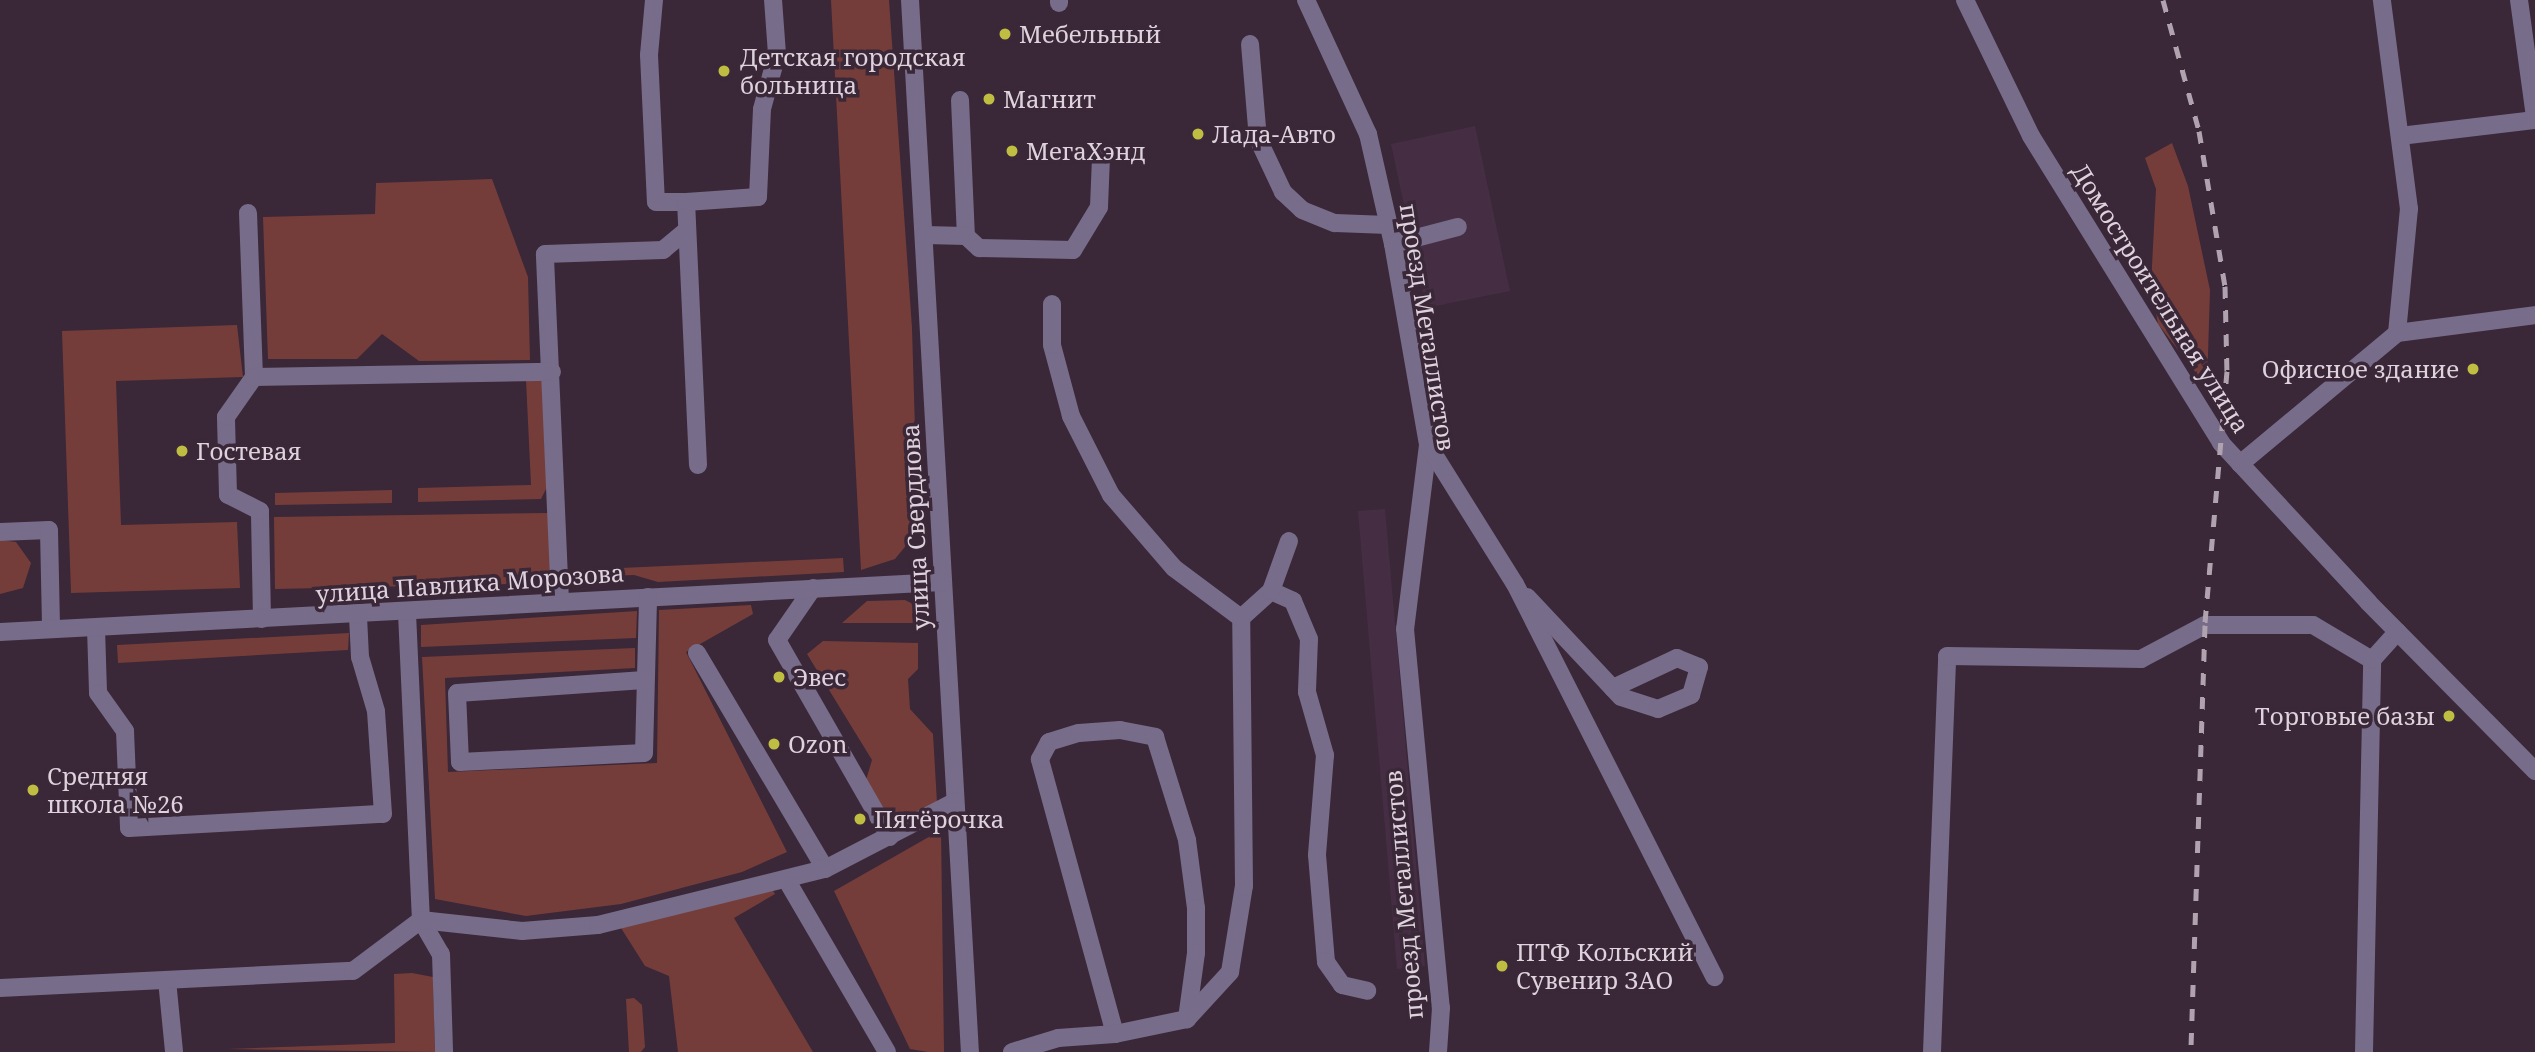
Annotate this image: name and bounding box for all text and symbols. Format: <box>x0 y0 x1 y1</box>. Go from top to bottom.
place label: Мебельный <box>1019 20 1161 48</box>
marker: Мебельный <box>997 26 1013 42</box>
place label: Детская городская больница <box>740 43 966 99</box>
marker: Детская городская больница <box>714 61 734 81</box>
place label: Магнит <box>1003 85 1096 113</box>
marker: Магнит <box>981 91 997 107</box>
place label: Лада-Авто <box>1212 120 1336 148</box>
marker: Лада-Авто <box>1190 126 1206 142</box>
place label: МегаХэнд <box>1026 137 1146 165</box>
marker: МегаХэнд <box>1004 143 1020 159</box>
street label: Домостроительная улица <box>2066 158 2256 438</box>
street label: проезд Металлистов <box>1394 201 1462 453</box>
place label: Офисное здание <box>2262 355 2459 383</box>
marker: Офисное здание <box>2465 361 2481 377</box>
street label: улица Свердлова <box>895 423 935 631</box>
place label: Гостевая <box>196 437 301 465</box>
marker: Гостевая <box>174 443 190 459</box>
street label: улица Павлика Морозова <box>315 558 625 608</box>
place label: Эвес <box>793 663 846 691</box>
marker: Эвес <box>771 669 787 685</box>
place label: Торговые базы <box>2255 702 2435 730</box>
marker: Торговые базы <box>2441 708 2457 724</box>
place label: Ozon <box>788 730 847 758</box>
marker: Ozon <box>766 736 782 752</box>
place label: Средняя школа №26 <box>47 762 184 818</box>
street label: проезд Металлистов <box>1378 769 1428 1021</box>
marker: Средняя школа №26 <box>25 782 41 798</box>
place label: Пятёрочка <box>874 805 1004 833</box>
marker: Пятёрочка <box>852 811 868 827</box>
place label: ПТФ Кольский Сувенир ЗАО <box>1516 938 1693 994</box>
marker: ПТФ Кольский Сувенир ЗАО <box>1494 958 1510 974</box>

